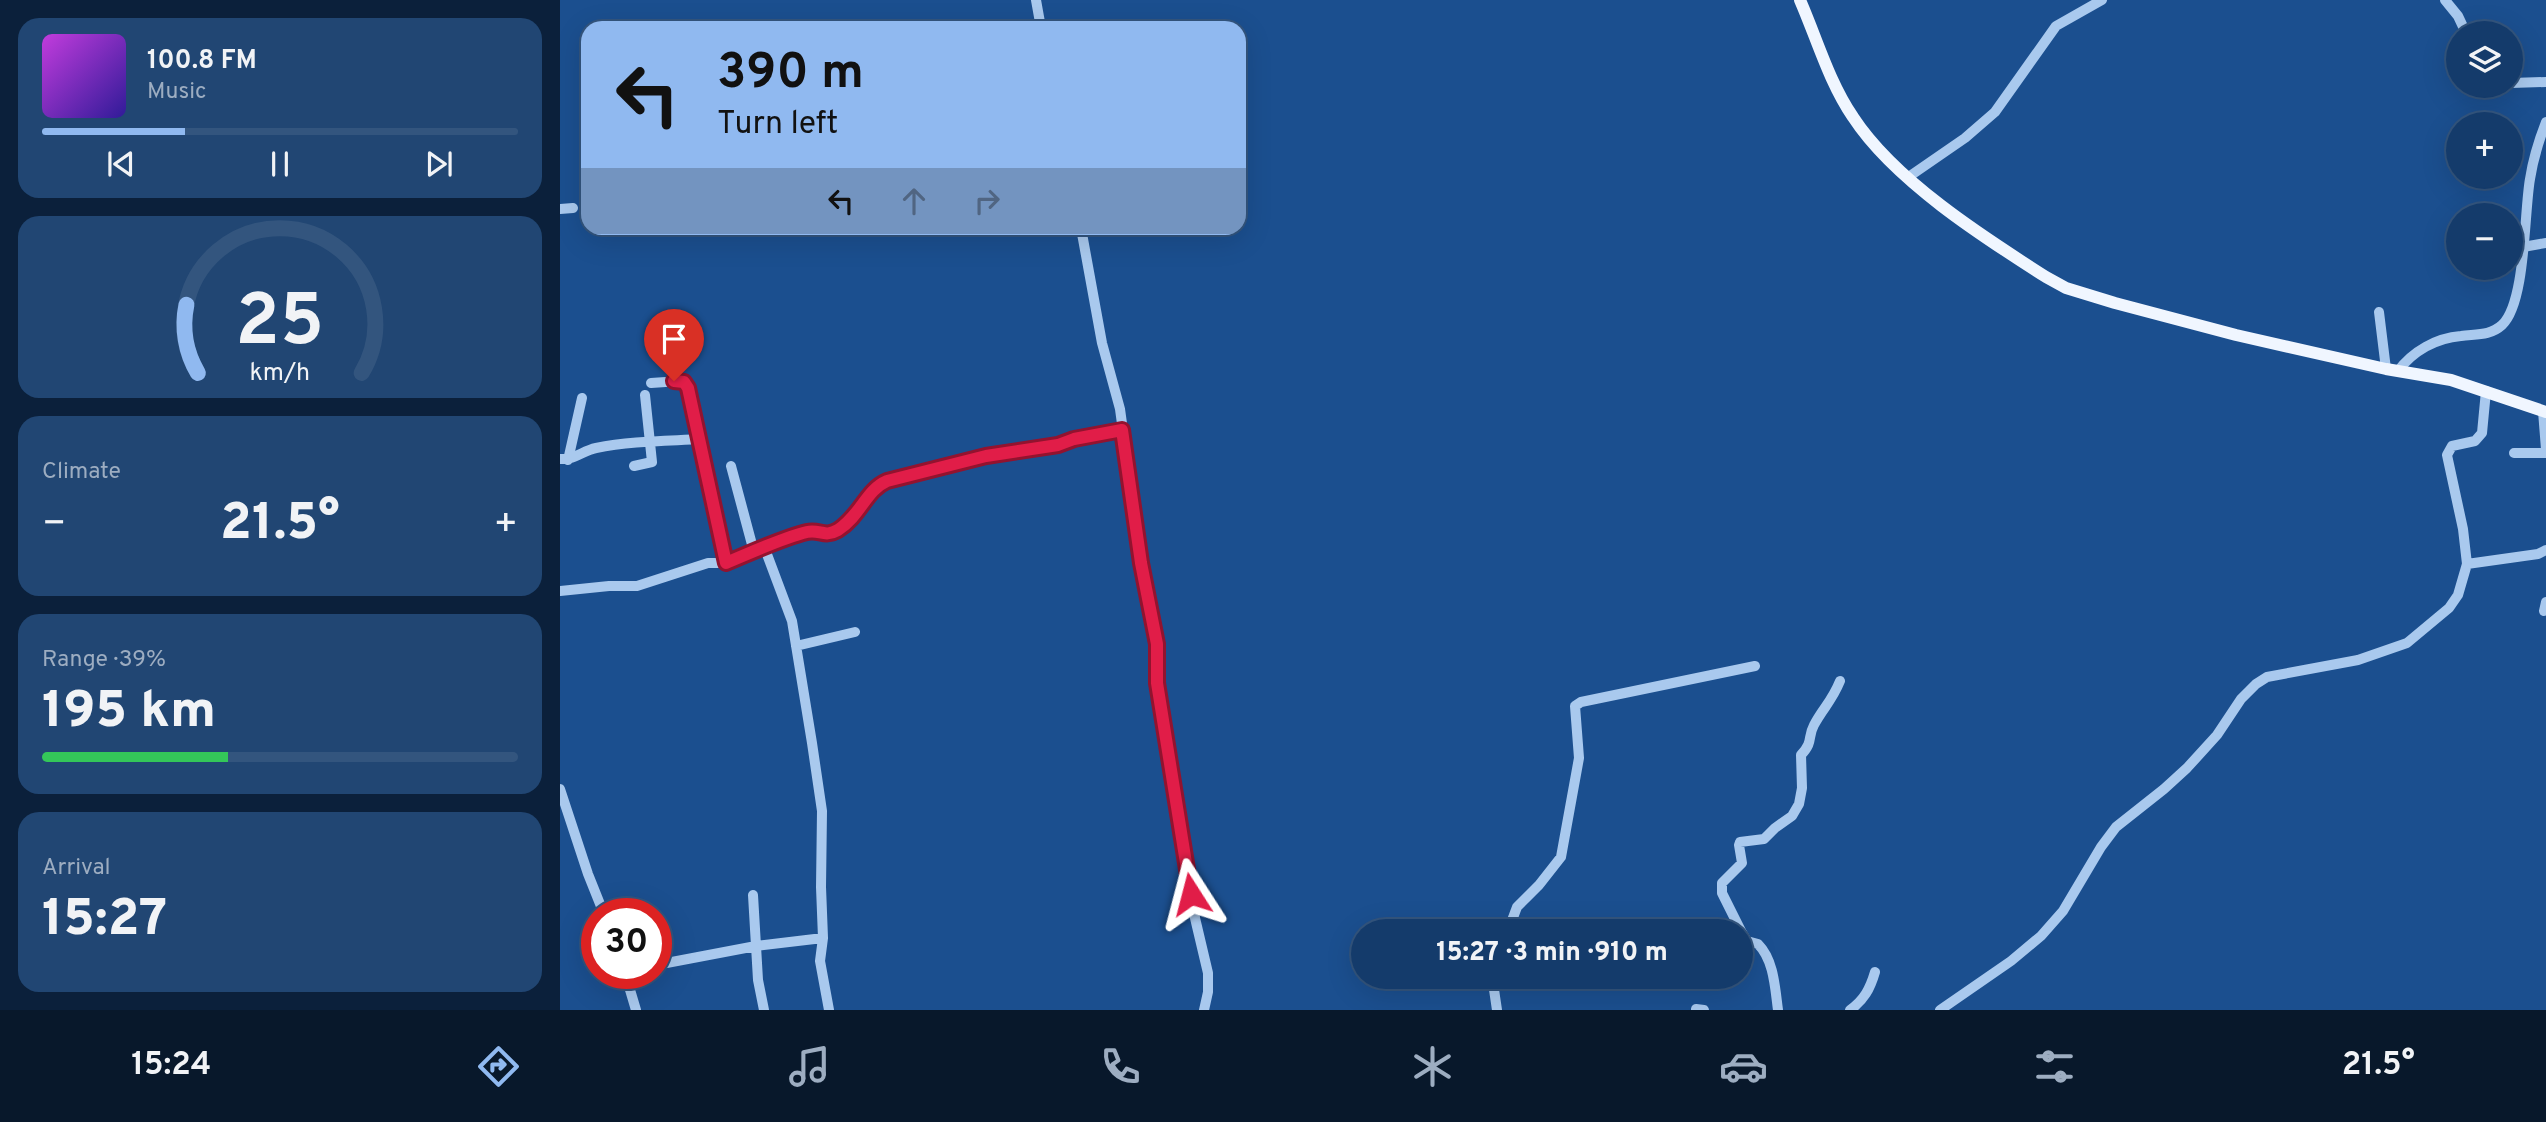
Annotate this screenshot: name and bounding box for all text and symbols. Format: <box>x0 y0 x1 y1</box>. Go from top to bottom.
map controls <box>2446 21 2523 280</box>
button: layers <box>2446 21 2523 98</box>
text: 390 m <box>717 44 864 106</box>
text: 100.8 FM <box>147 45 257 78</box>
icon: left <box>602 49 693 140</box>
text: Music <box>147 78 207 107</box>
text: Turn left <box>717 105 838 145</box>
button: + <box>2446 112 2523 189</box>
icon: previous <box>102 145 140 183</box>
icon: pause <box>261 145 299 183</box>
icon: next <box>420 145 458 183</box>
icon: left <box>822 182 860 220</box>
icon: ahead <box>895 182 933 220</box>
icon: right <box>968 182 1006 220</box>
button: − <box>2446 203 2523 280</box>
text: 25 <box>236 279 325 371</box>
pin <box>644 309 704 381</box>
icon: arrive <box>655 320 693 358</box>
text: km/h <box>250 358 310 390</box>
text: Climate <box>42 458 121 487</box>
text: 21.5° <box>220 492 340 558</box>
text: − <box>42 501 67 550</box>
text: + <box>493 501 518 550</box>
text: Range · 39% <box>42 646 166 675</box>
text: 195 km <box>42 680 216 746</box>
text: Arrival <box>42 854 111 883</box>
position arrow <box>1154 857 1228 931</box>
text: 15:27 <box>42 888 167 954</box>
speed limit sign: 30 <box>581 898 672 989</box>
text: 15:27 · 3 min · 910 m <box>1436 937 1668 970</box>
icon: directions <box>474 1042 523 1091</box>
icon: music <box>785 1042 834 1091</box>
icon: phone <box>1096 1042 1145 1091</box>
icon: climate <box>1408 1042 1457 1091</box>
icon: car <box>1719 1042 1768 1091</box>
icon: filters <box>2030 1042 2079 1091</box>
text: 15:24 <box>131 1046 211 1086</box>
text: 21.5° <box>2342 1046 2415 1086</box>

